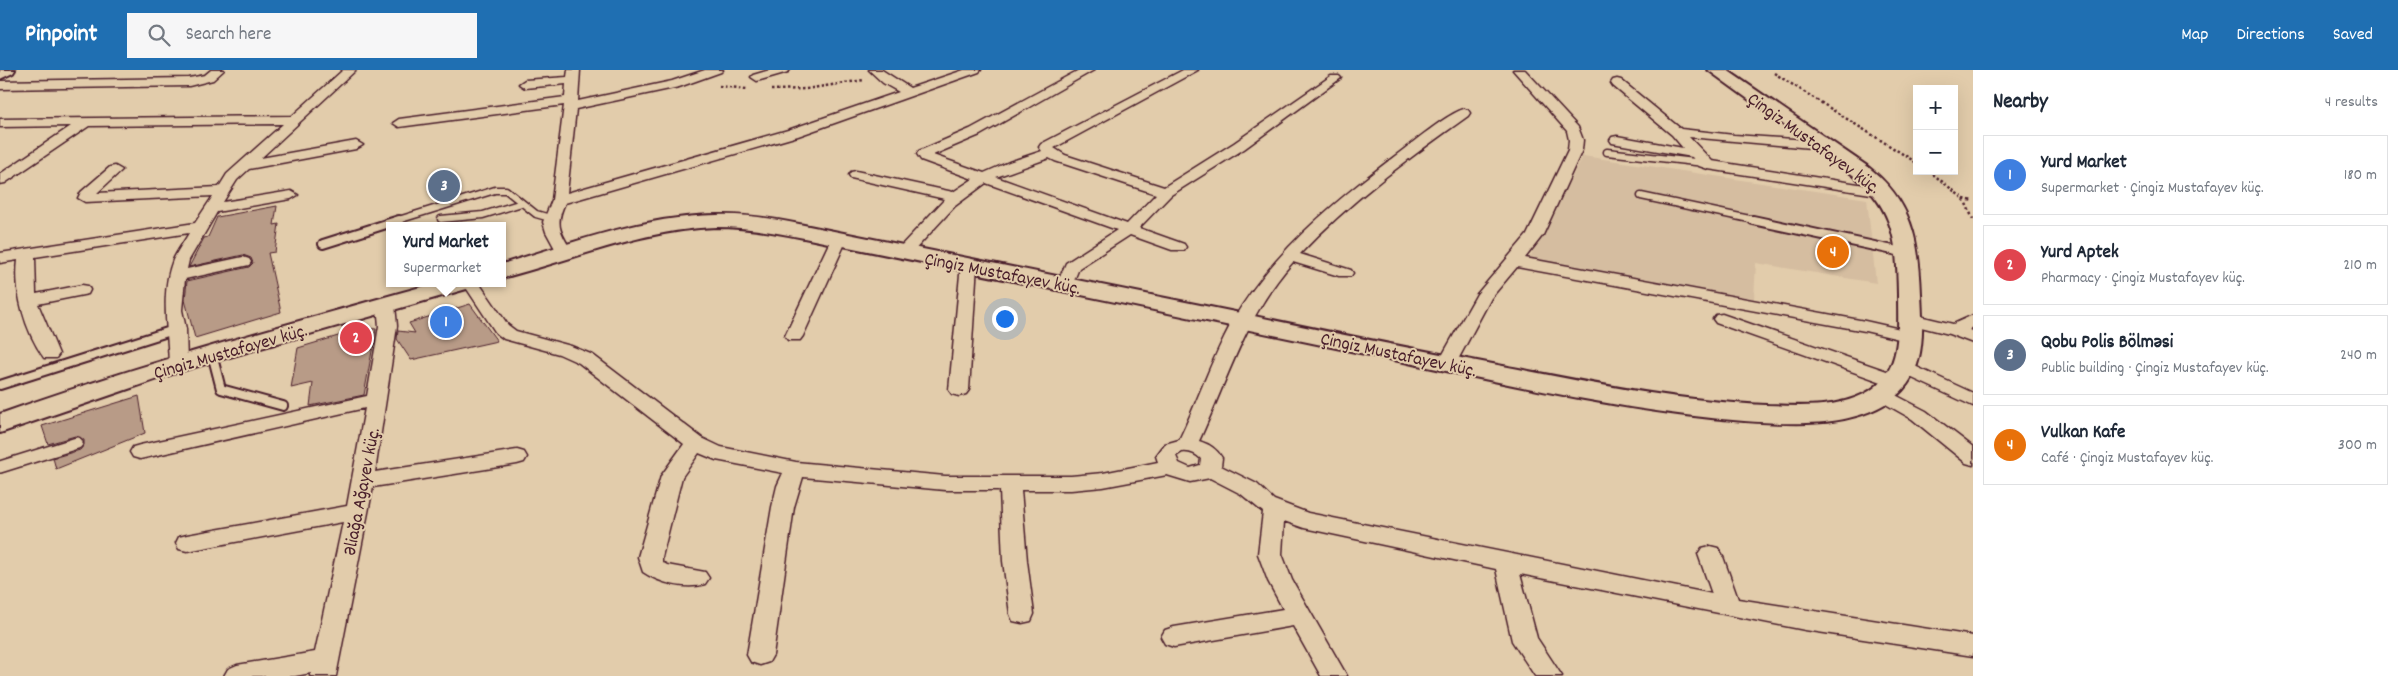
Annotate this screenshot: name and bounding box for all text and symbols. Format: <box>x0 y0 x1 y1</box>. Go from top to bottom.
search box <box>127 13 477 58</box>
text: Pinpoint <box>25 18 97 52</box>
icon: search <box>145 21 173 49</box>
text: Search here <box>185 22 271 49</box>
text: Map <box>2181 23 2208 48</box>
text: Directions <box>2236 23 2305 48</box>
text: Saved <box>2333 23 2373 48</box>
map controls <box>1913 85 1958 175</box>
button: + <box>1913 85 1958 130</box>
street label: Çingiz Mustafayev küç. <box>1741 87 1885 202</box>
text: Nearby <box>1993 88 2048 118</box>
text: 4 results <box>2325 91 2378 114</box>
button: − <box>1913 130 1958 175</box>
text: Yurd Market <box>2041 150 2127 177</box>
text: 1 <box>2008 164 2012 187</box>
text: 180 m <box>2344 164 2377 187</box>
pin: 3 <box>428 167 460 205</box>
text: Supermarket · Çingiz Mustafayev küç. <box>2041 177 2264 200</box>
popup <box>386 222 506 287</box>
text: Yurd Market <box>403 230 489 257</box>
pin: 4 <box>1817 233 1849 271</box>
text: Yurd Aptek <box>2041 240 2119 267</box>
street label: Çingiz Mustafayev küç. <box>922 247 1083 304</box>
text: 2 <box>2007 254 2014 277</box>
text: 210 m <box>2343 254 2377 277</box>
text: Supermarket <box>403 257 481 280</box>
text: Pharmacy · Çingiz Mustafayev küç. <box>2041 267 2245 290</box>
pin: 1 <box>430 303 462 341</box>
your location <box>992 306 1018 332</box>
street label: Çingiz Mustafayev küç. <box>151 319 311 388</box>
pin: 2 <box>340 319 372 357</box>
street label: Çingiz Mustafayev küç. <box>1318 327 1479 386</box>
text: Qobu Polis Bölməsi <box>2041 330 2173 357</box>
text: 3 <box>2006 344 2014 367</box>
text: 240 m <box>2340 344 2377 367</box>
text: Public building · Çingiz Mustafayev küç. <box>2041 357 2269 380</box>
text: Vulkan Kafe <box>2041 420 2125 447</box>
street label: Əliağa Ağayev küç. <box>338 426 389 558</box>
text: 4 <box>2007 434 2013 457</box>
text: 300 m <box>2338 434 2377 457</box>
text: Café · Çingiz Mustafayev küç. <box>2041 447 2213 470</box>

